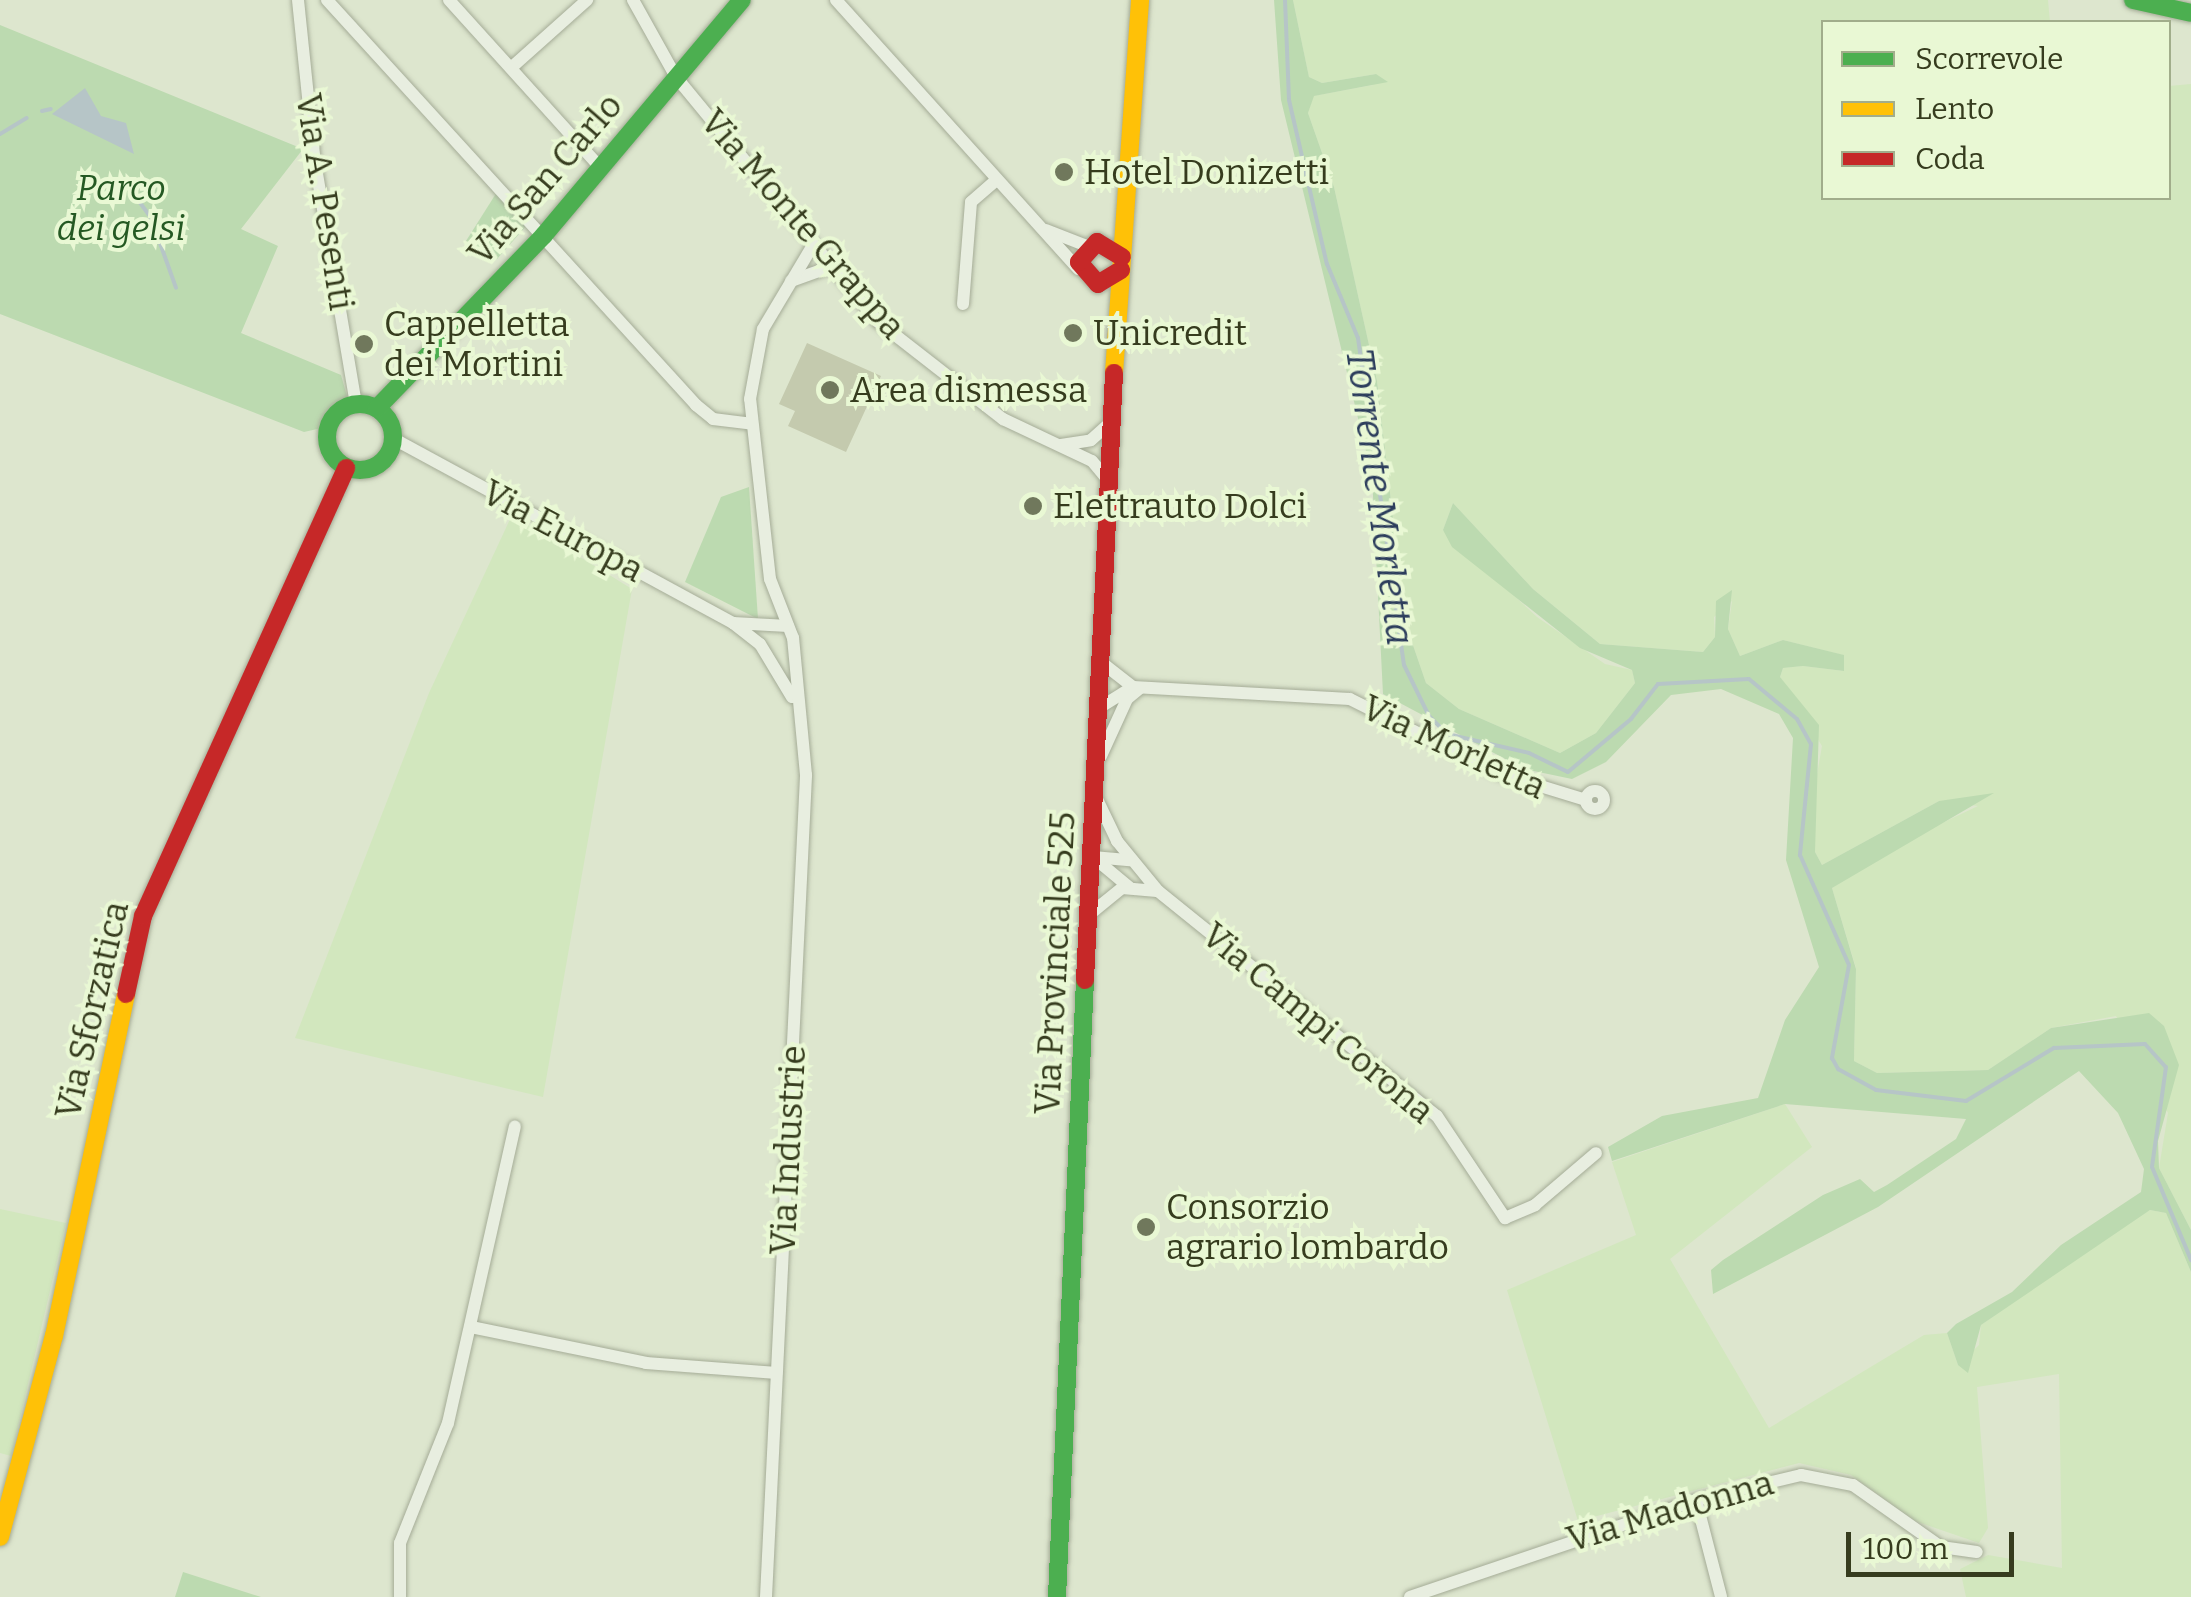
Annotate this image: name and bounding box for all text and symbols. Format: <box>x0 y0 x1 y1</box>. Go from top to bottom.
legend <box>1821 20 2171 200</box>
text: Scorrevole <box>1915 41 2064 77</box>
street label: Via San Carlo <box>459 85 631 273</box>
street label: Via A. Pesenti <box>287 91 363 313</box>
text: Lento <box>1915 91 1994 127</box>
street label: Via Monte Grappa <box>692 101 914 347</box>
text: Coda <box>1915 141 1985 177</box>
place label: Hotel Donizetti <box>1084 151 1329 193</box>
marker: Hotel Donizetti <box>1053 161 1075 183</box>
park label: Parco dei gelsi <box>57 167 185 249</box>
place label: Cappelletta dei Mortini <box>384 303 569 385</box>
place label: Unicredit <box>1093 312 1247 354</box>
marker: Unicredit <box>1062 322 1084 344</box>
marker: Cappelletta dei Mortini <box>353 333 375 355</box>
water label: Torrente Morletta <box>1336 346 1422 648</box>
place label: Area dismessa <box>850 369 1087 411</box>
marker: Area dismessa <box>819 379 841 401</box>
street label: Via Europa <box>475 471 651 591</box>
place label: Elettrauto Dolci <box>1053 485 1307 527</box>
marker: Elettrauto Dolci <box>1022 495 1044 517</box>
street label: Via Morletta <box>1356 686 1552 808</box>
street label: Via Provinciale 525 <box>1026 811 1084 1115</box>
street label: Via Sforzatica <box>47 897 137 1123</box>
street label: Via Campi Corona <box>1194 914 1442 1132</box>
street label: Via Industrie <box>762 1044 814 1256</box>
place label: Consorzio agrario lombardo <box>1166 1186 1449 1268</box>
marker: Consorzio agrario lombardo <box>1135 1216 1157 1238</box>
street label: Via Madonna <box>1562 1461 1778 1561</box>
scale bar <box>1851 1512 2018 1574</box>
text: 100 m <box>1863 1531 1948 1567</box>

